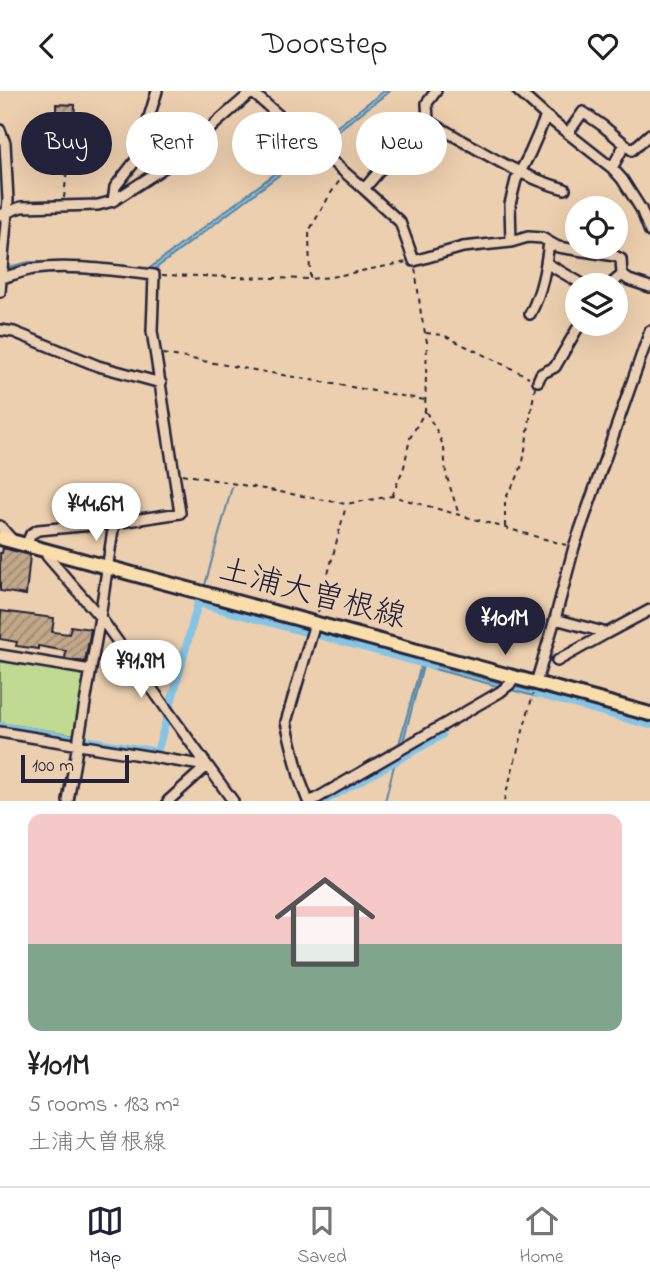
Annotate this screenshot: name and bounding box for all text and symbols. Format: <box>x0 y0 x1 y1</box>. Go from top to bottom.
text: Doorstep <box>262 22 388 69</box>
icon: back <box>28 27 66 65</box>
icon: heart <box>584 27 622 65</box>
chip: Buy <box>21 112 112 175</box>
chip: Rent <box>126 112 218 175</box>
chip: Filters <box>232 112 342 175</box>
chip: New <box>356 112 447 175</box>
map controls <box>565 196 628 336</box>
button: locate <box>565 196 628 259</box>
button: layers <box>565 273 628 336</box>
pin: ¥44.6M <box>39 483 153 543</box>
text: ¥44.6M <box>68 489 124 522</box>
street label: 土浦大曽根線 <box>213 547 411 643</box>
pin: ¥101M <box>456 597 554 657</box>
text: ¥101M <box>481 603 529 636</box>
pin: ¥91.9M <box>84 641 198 700</box>
text: ¥91.9M <box>117 646 165 679</box>
scale bar <box>21 752 130 784</box>
text: 100 m <box>32 753 74 780</box>
icon: home <box>262 859 388 985</box>
text: ¥101M <box>28 1045 90 1089</box>
text: 5 rooms · 183 m² <box>28 1089 180 1122</box>
text: 土浦大曽根線 <box>28 1127 166 1160</box>
tab: Map <box>86 1202 124 1271</box>
tab: Saved <box>297 1202 347 1271</box>
tab: Home <box>519 1202 564 1271</box>

